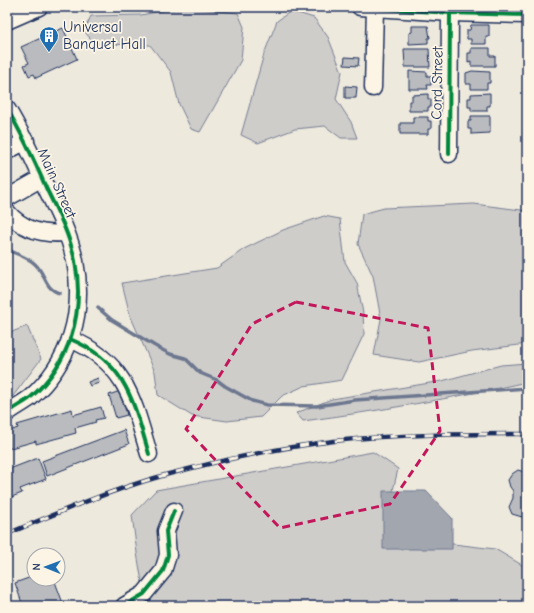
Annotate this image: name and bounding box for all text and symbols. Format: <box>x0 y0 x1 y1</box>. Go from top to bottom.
place label: Universal Banquet Hall <box>63 18 146 53</box>
building icon: Universal Banquet Hall <box>38 25 60 53</box>
street label: Cord Street <box>427 46 447 120</box>
street label: Main Street <box>34 145 81 221</box>
north arrow <box>26 547 66 587</box>
text: N <box>30 563 43 571</box>

